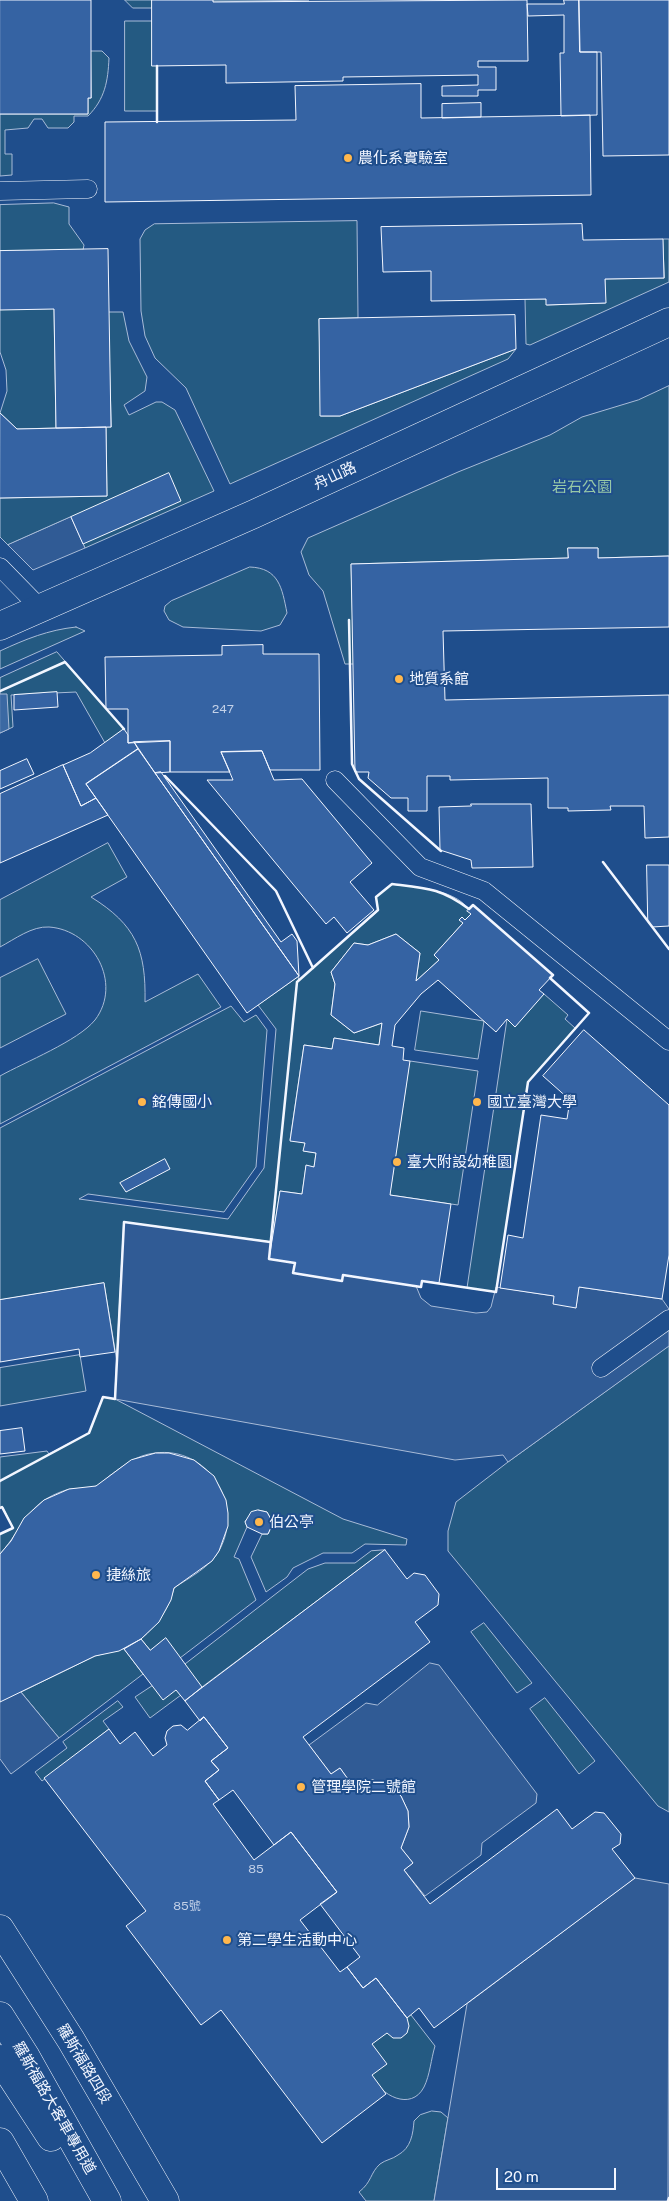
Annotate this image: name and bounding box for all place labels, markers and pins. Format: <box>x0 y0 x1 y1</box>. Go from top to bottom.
place label: 農化系實驗室 <box>358 149 448 167</box>
marker: 農化系實驗室 <box>342 152 354 164</box>
place label: 地質系館 <box>409 670 469 688</box>
marker: 地質系館 <box>393 673 405 685</box>
place label: 銘傳國小 <box>152 1093 212 1111</box>
place label: 國立臺灣大學 <box>487 1093 577 1111</box>
marker: 銘傳國小 <box>136 1096 148 1108</box>
marker: 國立臺灣大學 <box>471 1096 483 1108</box>
place label: 臺大附設幼稚園 <box>407 1153 512 1171</box>
marker: 臺大附設幼稚園 <box>391 1156 403 1168</box>
place label: 伯公亭 <box>269 1513 314 1531</box>
marker: 伯公亭 <box>253 1516 265 1528</box>
place label: 捷絲旅 <box>106 1566 151 1584</box>
marker: 捷絲旅 <box>90 1569 102 1581</box>
place label: 管理學院二號館 <box>311 1778 416 1796</box>
marker: 管理學院二號館 <box>295 1781 307 1793</box>
place label: 第二學生活動中心 <box>237 1931 357 1949</box>
marker: 第二學生活動中心 <box>221 1934 233 1946</box>

